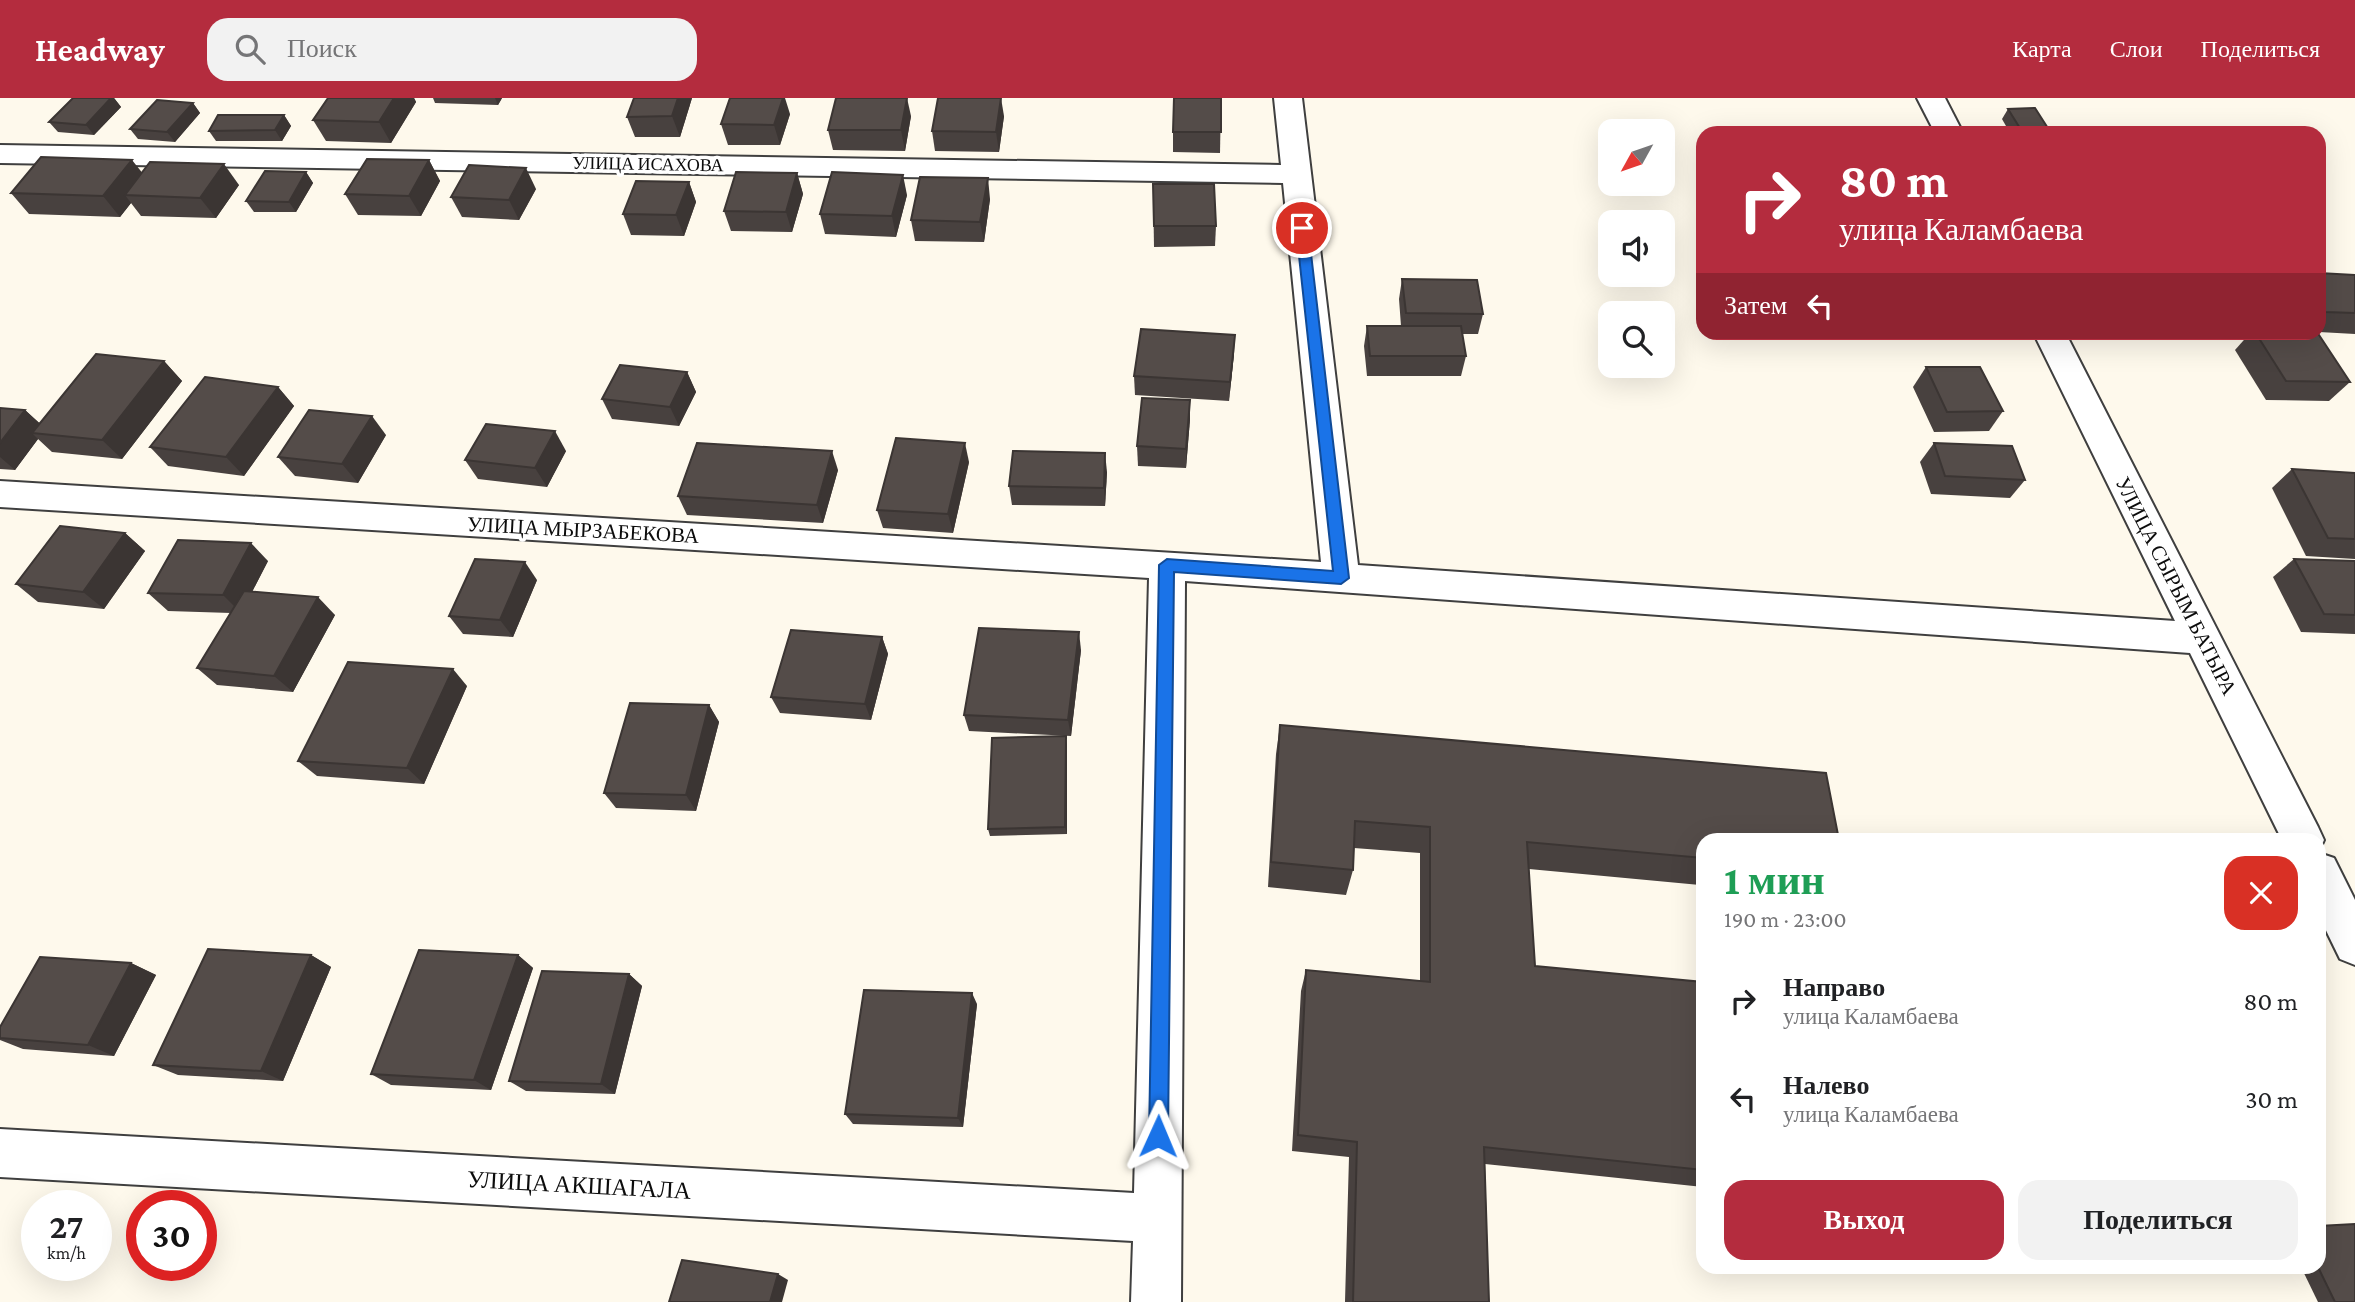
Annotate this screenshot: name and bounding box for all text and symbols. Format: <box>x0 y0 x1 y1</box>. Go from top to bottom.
search box <box>207 18 697 81</box>
icon: search <box>231 30 269 68</box>
text: Headway <box>35 31 165 68</box>
text: Поиск <box>287 34 357 63</box>
text: Карта <box>2012 35 2072 62</box>
text: Слои <box>2110 35 2163 62</box>
text: Поделиться <box>2201 35 2320 62</box>
north arrow <box>1598 119 1675 196</box>
map controls <box>1598 119 1675 378</box>
street label: УЛИЦА ИСАХОВА <box>572 153 724 175</box>
text: 80 m <box>1839 153 1948 208</box>
icon: right <box>1724 154 1815 245</box>
pin <box>1272 198 1332 258</box>
icon: arrive <box>1283 209 1321 247</box>
button: sound <box>1598 210 1675 287</box>
text: улица Каламбаева <box>1839 211 2083 247</box>
icon: left <box>1801 287 1839 325</box>
text: Затем <box>1724 291 1787 320</box>
button: search <box>1598 301 1675 378</box>
street label: УЛИЦА СЫРЫМ БАТЫРА <box>2110 473 2242 700</box>
street label: УЛИЦА МЫРЗАБЕКОВА <box>466 512 700 548</box>
text: 1 мин <box>1724 856 1825 903</box>
button: close <box>2224 856 2298 930</box>
text: 190 m · 23:00 <box>1724 906 1846 932</box>
text: Направо <box>1783 973 1885 1002</box>
icon: right <box>1724 982 1762 1020</box>
text: 80 m <box>2244 987 2298 1016</box>
text: улица Каламбаева <box>1783 1003 1959 1029</box>
text: Налево <box>1783 1071 1869 1100</box>
icon: left <box>1724 1080 1762 1118</box>
text: 30 m <box>2245 1085 2298 1114</box>
position arrow <box>1121 1099 1195 1173</box>
text: улица Каламбаева <box>1783 1101 1959 1127</box>
street label: УЛИЦА АКШАГАЛА <box>466 1165 692 1204</box>
button: Выход <box>1724 1180 2004 1260</box>
button: Поделиться <box>2018 1180 2298 1260</box>
speed limit sign: 30 <box>126 1190 217 1281</box>
text: 27 <box>50 1207 83 1246</box>
text: km/h <box>47 1243 86 1263</box>

